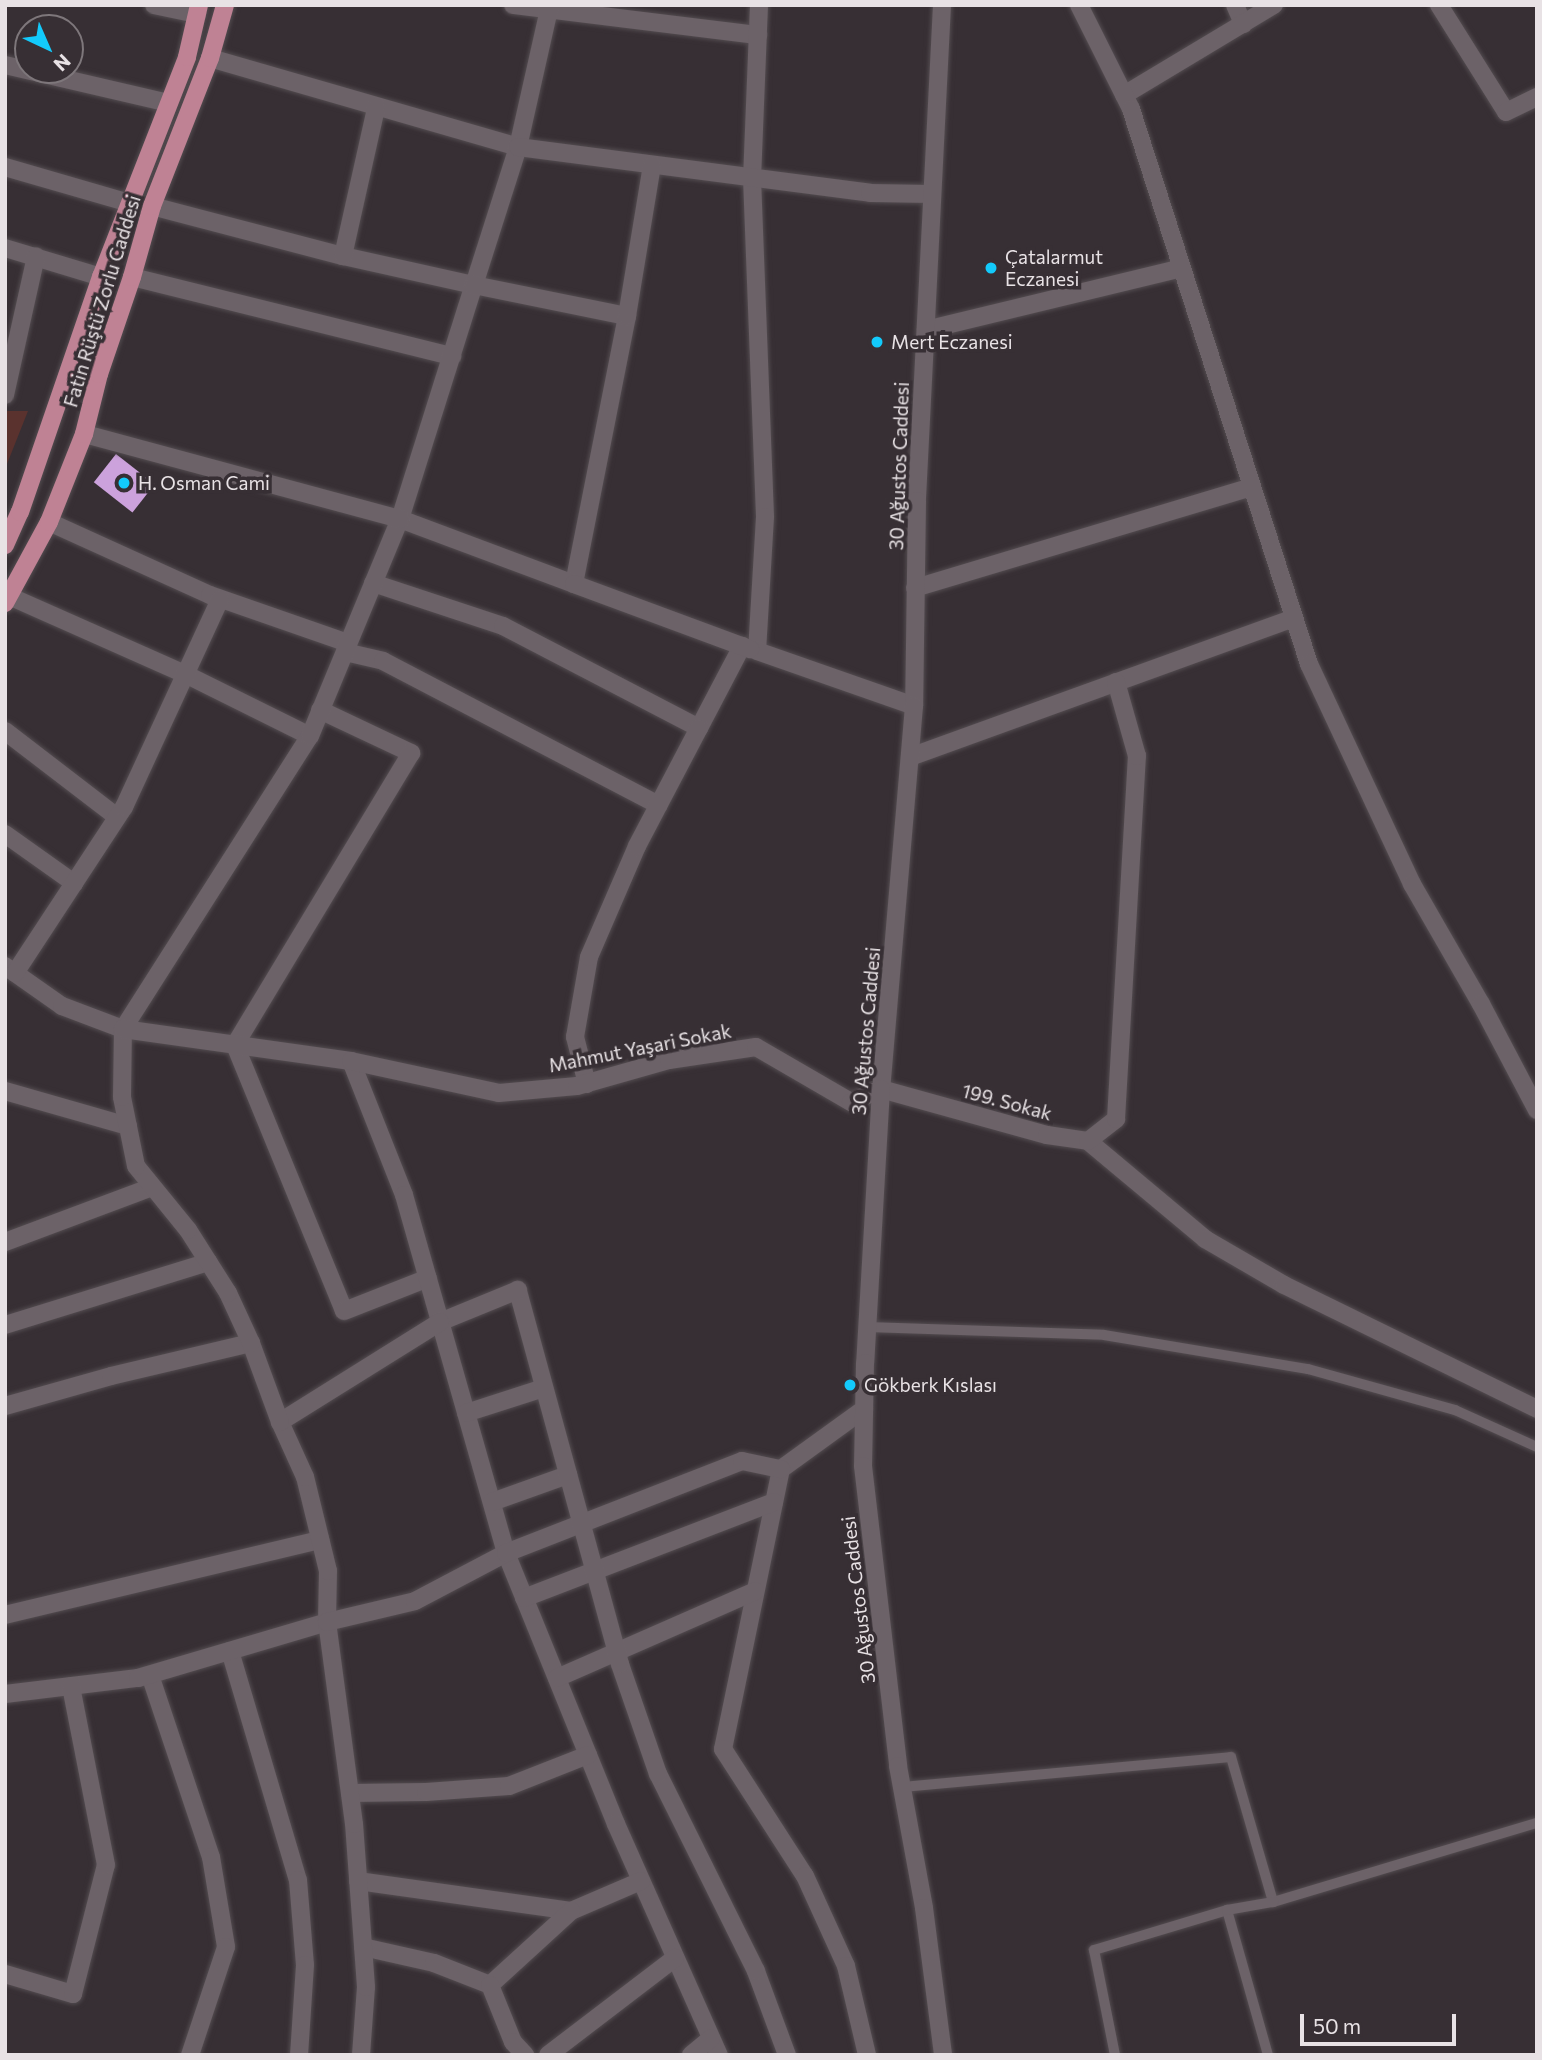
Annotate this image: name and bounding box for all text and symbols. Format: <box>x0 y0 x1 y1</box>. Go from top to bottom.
north arrow <box>14 14 84 84</box>
text: N <box>49 50 76 76</box>
street label: Fatin Rüştü Zorlu Caddesi <box>59 192 145 410</box>
place label: Çatalarmut Eczanesi <box>1005 246 1103 290</box>
marker: Çatalarmut Eczanesi <box>983 260 999 276</box>
place label: Mert Eczanesi <box>891 331 1013 353</box>
marker: Mert Eczanesi <box>869 334 885 350</box>
street label: 30 Ağustos Caddesi <box>885 381 913 551</box>
place label: H. Osman Cami <box>138 472 270 494</box>
marker: H. Osman Cami <box>116 475 132 491</box>
street label: 30 Ağustos Caddesi <box>847 946 885 1116</box>
street label: Mahmut Yaşari Sokak <box>547 1019 733 1077</box>
street label: 199. Sokak <box>960 1079 1054 1125</box>
place label: Gökberk Kıslası <box>864 1374 997 1396</box>
marker: Gökberk Kıslası <box>842 1377 858 1393</box>
street label: 30 Ağustos Caddesi <box>836 1515 880 1685</box>
scale bar <box>1304 2000 1460 2044</box>
text: 50 m <box>1313 2013 1361 2038</box>

